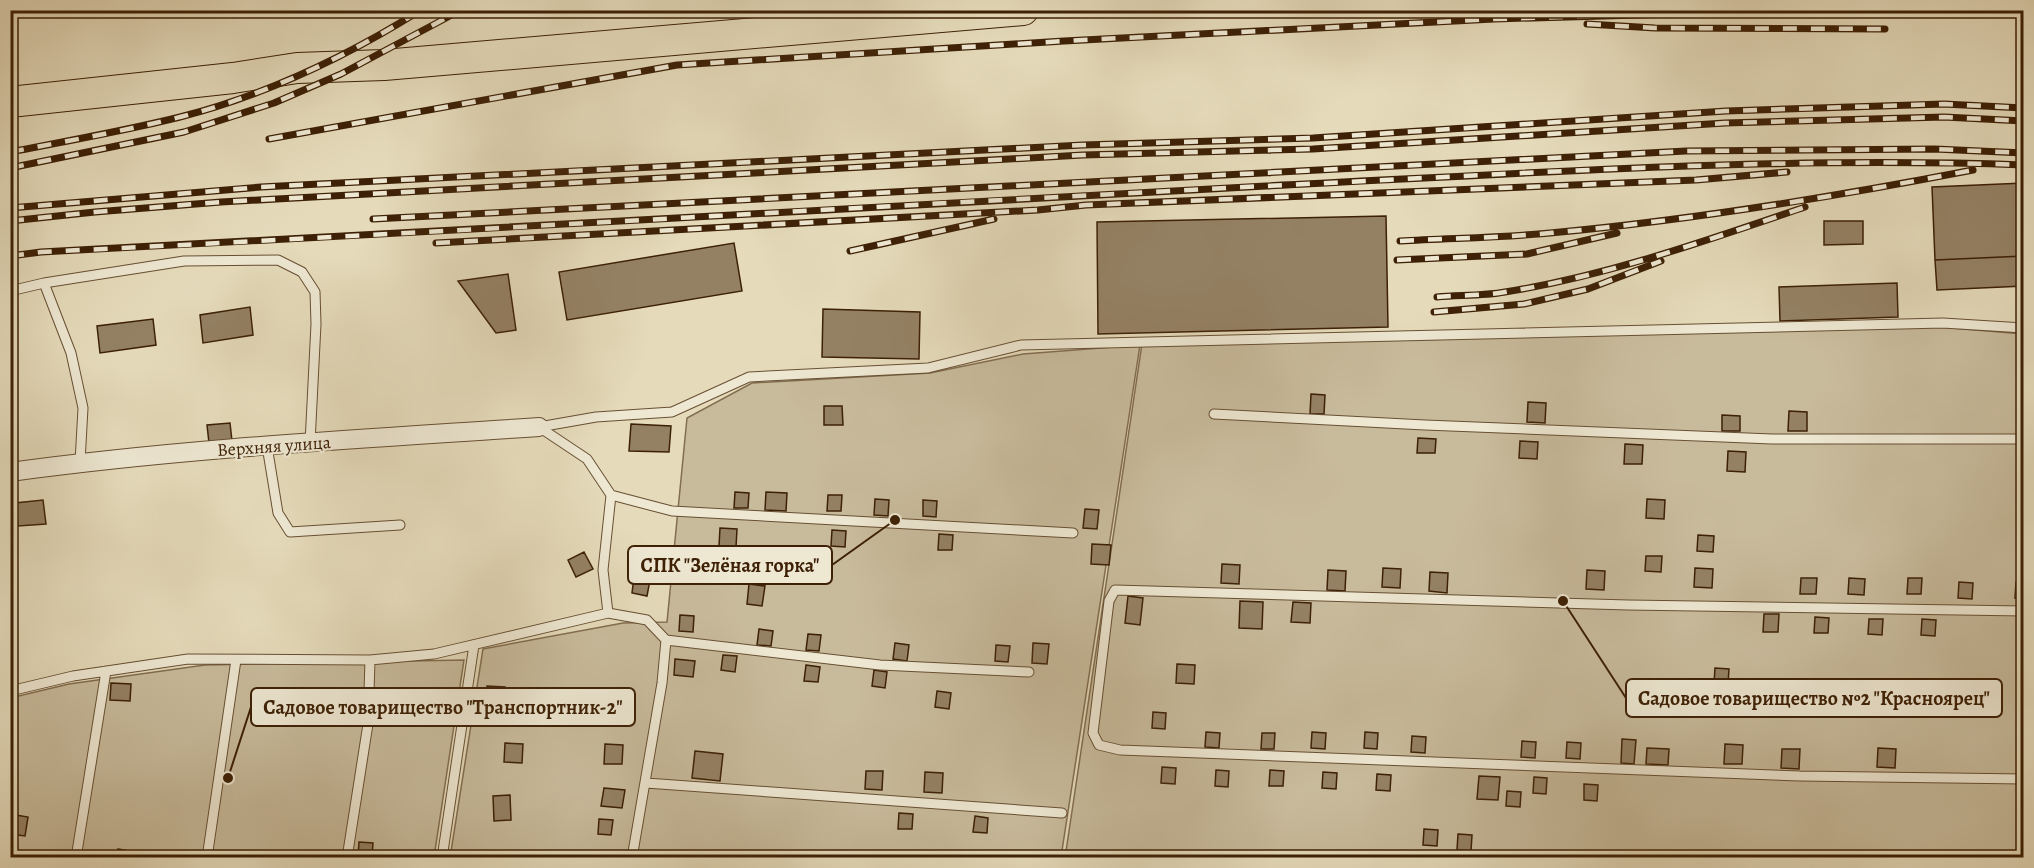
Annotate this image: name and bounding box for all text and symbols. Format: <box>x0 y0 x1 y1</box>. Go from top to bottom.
street label: Верхняя улица <box>216 430 332 462</box>
callout: СПК "Зелёная горка" <box>628 546 832 584</box>
text: СПК "Зелёная горка" <box>641 552 819 579</box>
callout: Садовое товарищество №2 "Красноярец" <box>1626 679 2002 717</box>
text: Садовое товарищество №2 "Красноярец" <box>1638 685 1990 712</box>
callout: Садовое товарищество "Транспортник-2" <box>251 688 635 726</box>
text: Садовое товарищество "Транспортник-2" <box>263 694 623 721</box>

